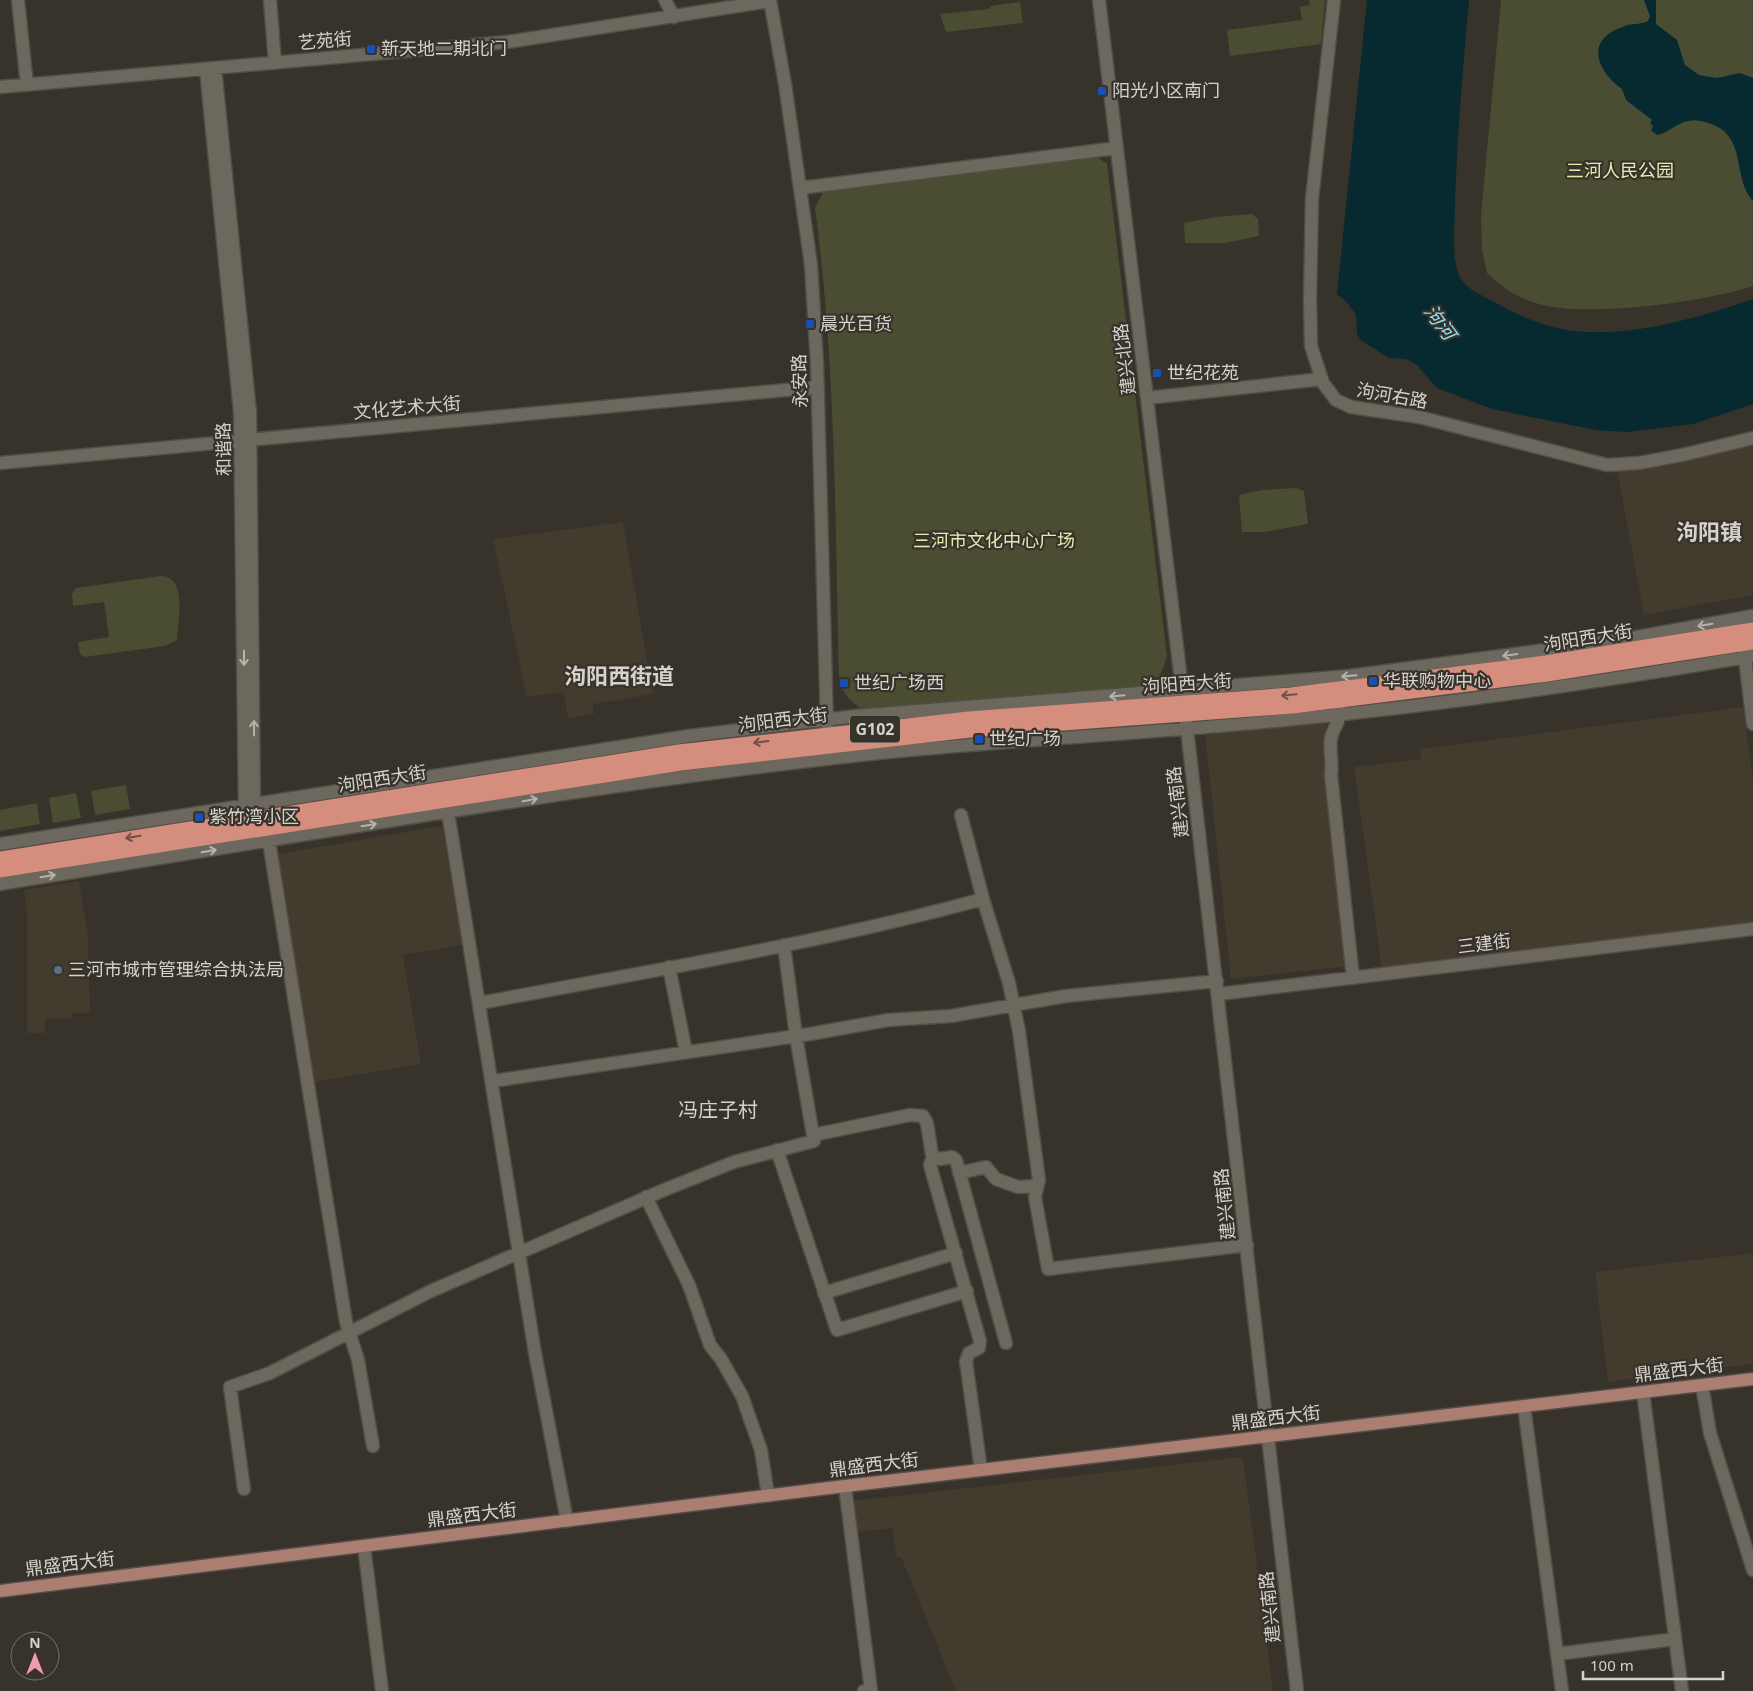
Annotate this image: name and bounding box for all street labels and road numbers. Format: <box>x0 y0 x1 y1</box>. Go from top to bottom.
street label: 艺苑街 <box>297 26 353 54</box>
street label: 建兴北路 <box>1108 322 1140 396</box>
street label: 永安路 <box>786 354 812 408</box>
street label: 泃河右路 <box>1355 377 1430 413</box>
street label: 文化艺术大街 <box>352 390 462 424</box>
street label: 和谐路 <box>211 422 235 476</box>
street label: 泃阳西大街 <box>1542 618 1634 656</box>
street label: 泃阳西大街 <box>1141 668 1233 698</box>
street label: 泃阳西大街 <box>737 702 829 736</box>
road number: G102 <box>850 716 900 742</box>
street label: 泃阳西大街 <box>336 759 428 797</box>
street label: 建兴南路 <box>1161 765 1193 839</box>
street label: 三建街 <box>1456 928 1512 958</box>
street label: 建兴南路 <box>1208 1167 1240 1241</box>
street label: 鼎盛西大街 <box>1633 1352 1725 1386</box>
street label: 鼎盛西大街 <box>1230 1400 1322 1434</box>
street label: 鼎盛西大街 <box>828 1447 920 1481</box>
street label: 鼎盛西大街 <box>426 1497 518 1531</box>
street label: 鼎盛西大街 <box>24 1546 116 1580</box>
street label: 建兴南路 <box>1253 1570 1285 1644</box>

